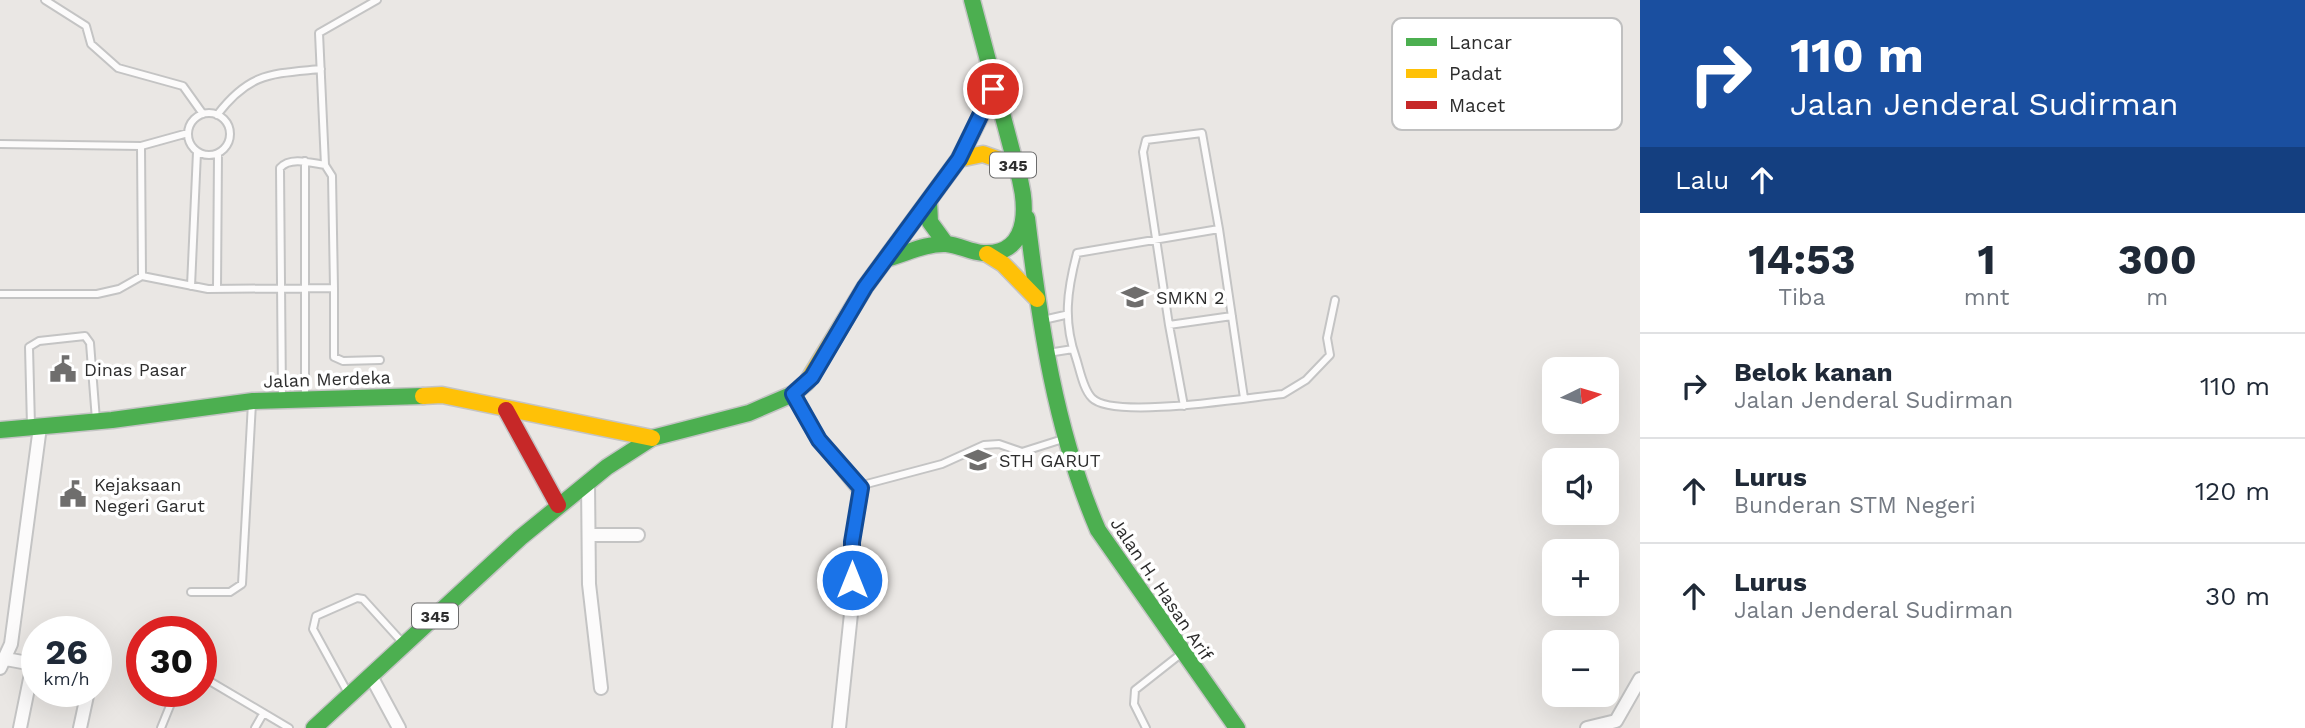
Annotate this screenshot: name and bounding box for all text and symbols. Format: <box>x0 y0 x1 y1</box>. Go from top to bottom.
legend <box>1392 18 1622 130</box>
text: 110 m <box>1790 26 1924 84</box>
icon: right <box>1675 28 1766 119</box>
text: Lancar <box>1449 31 1512 54</box>
pin <box>963 59 1023 119</box>
text: Padat <box>1449 62 1502 85</box>
icon: arrive <box>974 70 1012 108</box>
text: Jalan Jenderal Sudirman <box>1790 85 2179 123</box>
text: Macet <box>1449 94 1505 117</box>
road number: 345 <box>990 153 1036 178</box>
icon: ahead <box>1743 161 1781 199</box>
text: Lalu <box>1675 165 1729 195</box>
text: 14:53 <box>1748 235 1856 284</box>
text: 1 <box>1978 235 1996 284</box>
text: 300 <box>2118 235 2197 284</box>
school or university icon: SMKN 2 <box>1120 282 1150 312</box>
text: Tiba <box>1778 284 1825 311</box>
text: mnt <box>1964 284 2009 311</box>
text: m <box>2146 284 2168 311</box>
place label: SMKN 2 <box>1156 287 1225 308</box>
public building icon: Dinas Pasar <box>48 354 78 384</box>
north arrow <box>1542 357 1619 434</box>
map controls <box>1542 357 1619 707</box>
text: Belok kanan <box>1734 357 1893 387</box>
place label: Dinas Pasar <box>84 359 187 380</box>
street label: Jalan Merdeka <box>263 366 391 392</box>
icon: right <box>1675 367 1713 405</box>
text: 110 m <box>2200 371 2270 401</box>
text: Jalan Jenderal Sudirman <box>1734 387 2013 414</box>
school or university icon: STH GARUT <box>963 445 993 475</box>
button: sound <box>1542 448 1619 525</box>
place label: STH GARUT <box>999 450 1101 471</box>
text: Lurus <box>1734 462 1807 492</box>
icon: ahead <box>1675 472 1713 510</box>
place label: Kejaksaan Negeri Garut <box>94 474 205 516</box>
text: 120 m <box>2195 476 2270 506</box>
public building icon: Kejaksaan Negeri Garut <box>58 479 88 509</box>
text: Bunderan STM Negeri <box>1734 492 1976 519</box>
street label: Jalan H. Hasan Arif <box>1106 514 1218 664</box>
button: + <box>1542 539 1619 616</box>
position arrow <box>815 543 889 617</box>
text: Lurus <box>1734 567 1807 597</box>
icon: ahead <box>1675 577 1713 615</box>
text: 30 m <box>2205 581 2270 611</box>
text: Jalan Jenderal Sudirman <box>1734 597 2013 624</box>
road number: 345 <box>412 604 458 628</box>
speed limit sign: 30 <box>126 616 217 707</box>
button: − <box>1542 630 1619 707</box>
text: 26 <box>45 631 88 673</box>
text: km/h <box>43 668 90 689</box>

